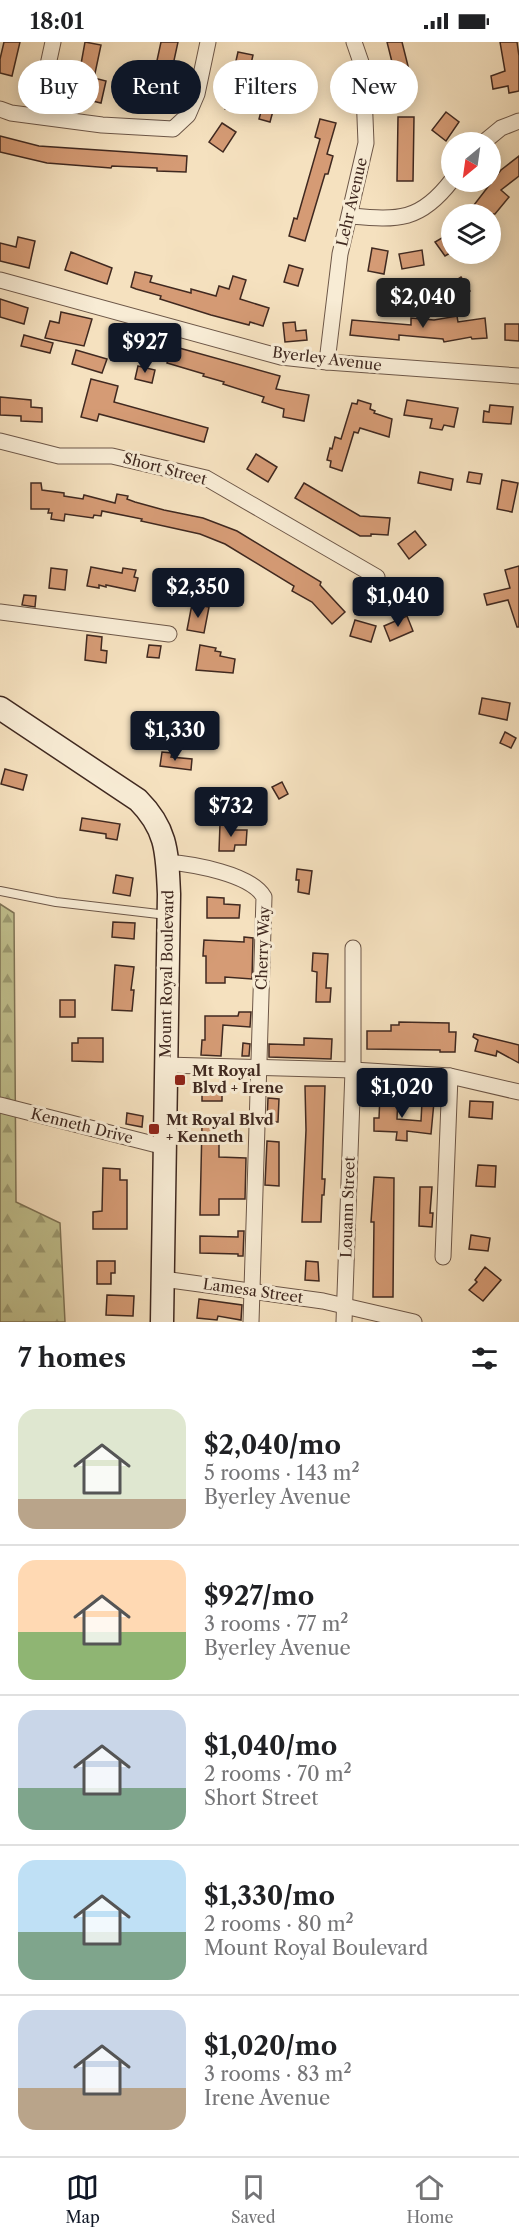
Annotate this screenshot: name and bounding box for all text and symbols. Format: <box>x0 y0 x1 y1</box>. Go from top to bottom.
text: 18:01 <box>30 8 84 35</box>
chip: Buy <box>18 60 99 114</box>
chip: Rent <box>111 60 201 114</box>
chip: Filters <box>213 60 318 114</box>
chip: New <box>330 60 418 114</box>
north arrow <box>441 132 501 192</box>
map controls <box>441 132 501 264</box>
street label: Lehr Avenue <box>332 156 371 248</box>
button: layers <box>441 204 501 264</box>
pin: $2,040 <box>374 278 472 329</box>
text: $2,040 <box>390 285 456 309</box>
pin: $927 <box>109 323 181 374</box>
text: $927 <box>122 330 168 354</box>
street label: Byerley Avenue <box>271 342 383 375</box>
street label: Short Street <box>121 448 210 489</box>
pin: $2,350 <box>149 568 247 619</box>
text: $2,350 <box>166 575 230 599</box>
pin: $1,040 <box>349 577 447 628</box>
text: $1,040 <box>367 584 429 608</box>
pin: $1,330 <box>126 711 224 762</box>
text: $1,330 <box>144 718 206 742</box>
pin: $732 <box>195 787 267 838</box>
text: $732 <box>209 794 253 818</box>
street label: Mount Royal Boulevard <box>156 890 177 1058</box>
street label: Cherry Way <box>252 905 273 990</box>
place label: Mt Royal Blvd + Irene <box>192 1061 284 1097</box>
pin: $1,020 <box>353 1068 451 1119</box>
marker: Mt Royal Blvd + Irene <box>173 1073 187 1087</box>
text: $1,020 <box>371 1075 433 1099</box>
street label: Kenneth Drive <box>29 1104 135 1147</box>
place label: Mt Royal Blvd + Kenneth <box>166 1110 274 1146</box>
marker: Mt Royal Blvd + Kenneth <box>147 1122 161 1136</box>
street label: Louann Street <box>336 1155 359 1258</box>
street label: Lamesa Street <box>202 1274 305 1307</box>
text: 7 homes <box>18 1342 126 1374</box>
icon: filters <box>468 1342 501 1375</box>
text: $2,040/mo <box>204 1429 341 1461</box>
icon: home <box>66 1433 138 1505</box>
text: 5 rooms · 143 m² <box>204 1461 360 1485</box>
text: Byerley Avenue <box>204 1485 351 1509</box>
text: $927/mo <box>204 1580 314 1612</box>
icon: home <box>66 1584 138 1656</box>
text: 3 rooms · 77 m² <box>204 1612 348 1636</box>
text: Byerley Avenue <box>204 1636 351 1660</box>
text: $1,040/mo <box>204 1730 337 1762</box>
icon: home <box>66 1734 138 1806</box>
text: 2 rooms · 70 m² <box>204 1762 352 1786</box>
text: Short Street <box>204 1786 318 1810</box>
text: $1,330/mo <box>204 1880 335 1912</box>
icon: home <box>66 1884 138 1956</box>
text: 2 rooms · 80 m² <box>204 1912 354 1936</box>
text: Mount Royal Boulevard <box>204 1936 428 1960</box>
text: $1,020/mo <box>204 2030 337 2062</box>
icon: home <box>66 2034 138 2106</box>
text: 3 rooms · 83 m² <box>204 2062 352 2086</box>
text: Irene Avenue <box>204 2086 330 2110</box>
tab: Map <box>66 2171 100 2227</box>
tab: Saved <box>231 2171 275 2227</box>
tab: Home <box>406 2171 453 2227</box>

